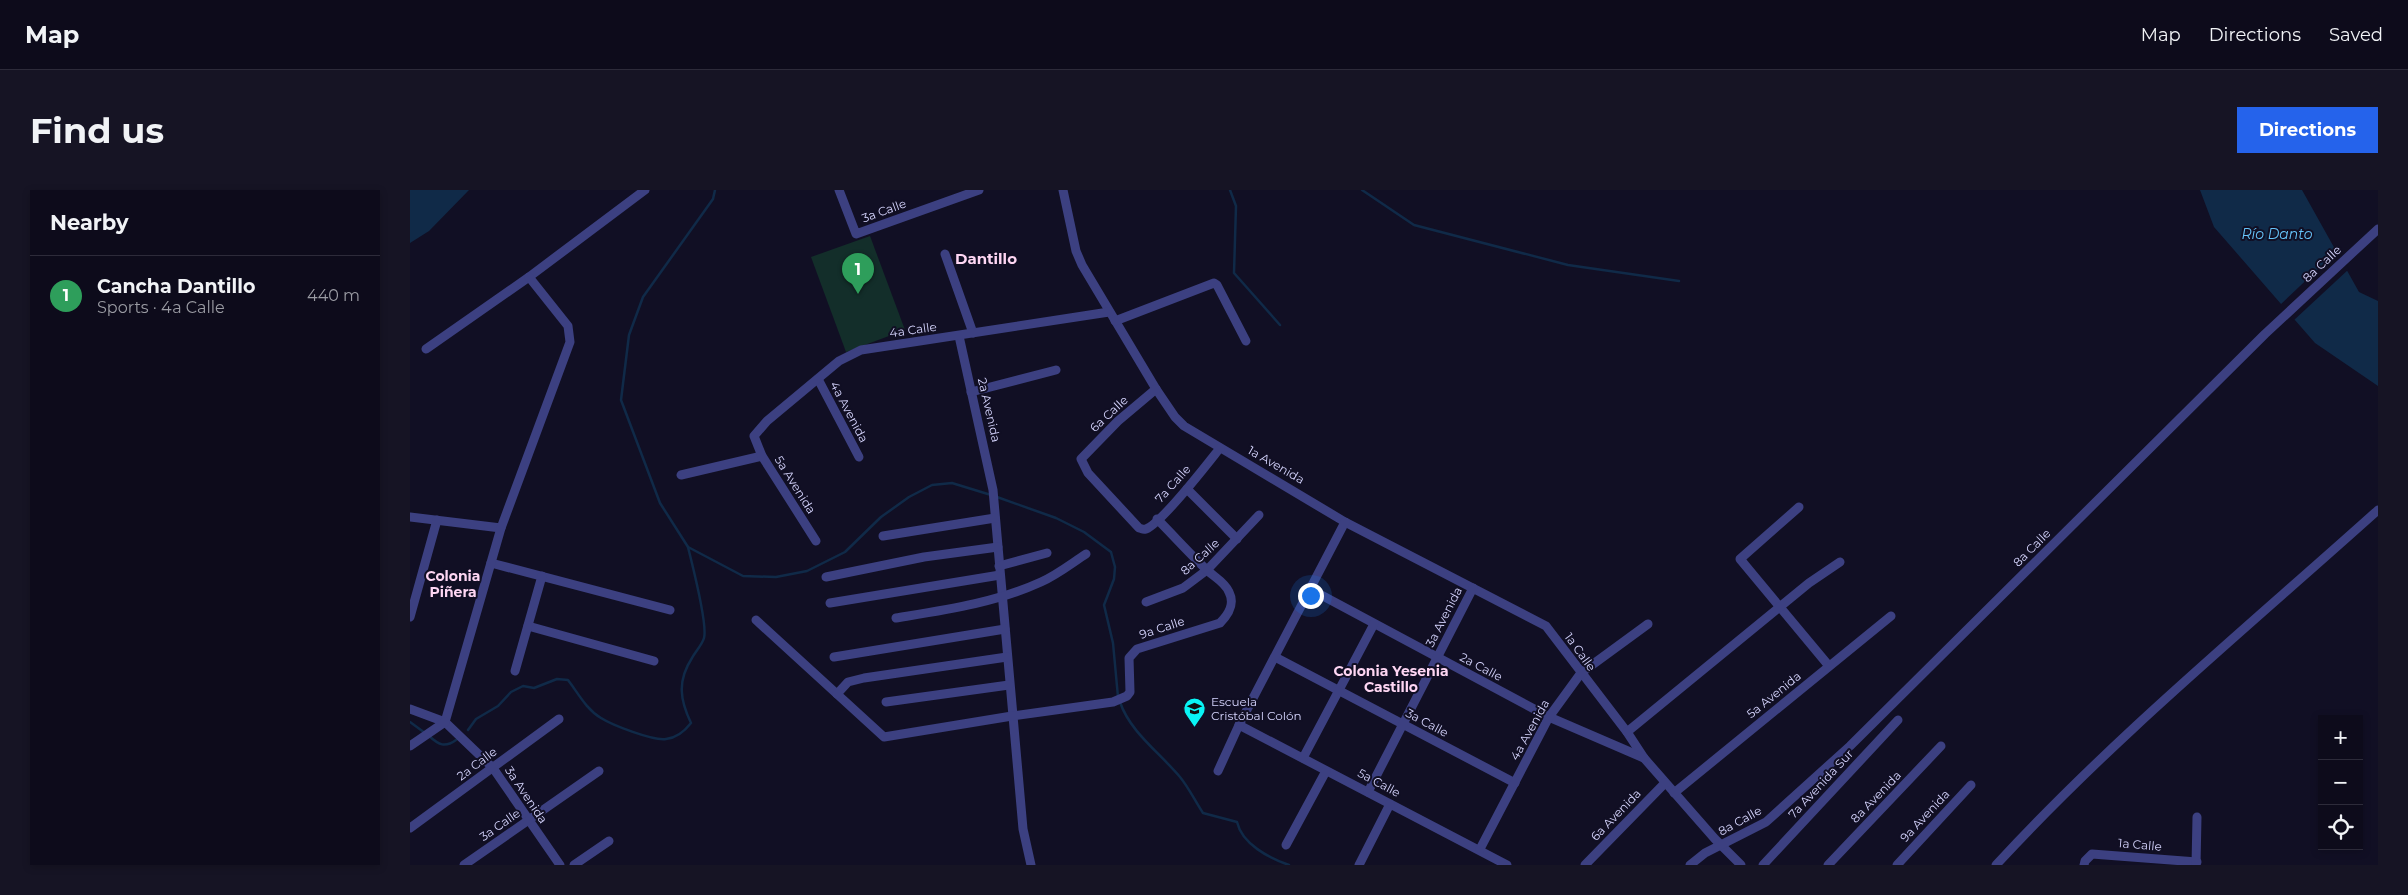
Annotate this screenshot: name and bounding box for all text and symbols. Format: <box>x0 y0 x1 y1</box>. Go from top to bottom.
text: Map <box>25 20 79 49</box>
text: Map <box>2141 24 2181 46</box>
text: Directions <box>2209 24 2301 46</box>
text: Saved <box>2329 24 2383 46</box>
button: Directions <box>2237 107 2378 153</box>
text: Find us <box>30 109 164 152</box>
street label: 3a Calle <box>860 196 908 225</box>
text: Nearby <box>50 210 129 235</box>
water label: Río Danto <box>2241 225 2313 243</box>
street label: 8a Calle <box>2299 242 2344 285</box>
district label: Dantillo <box>955 249 1017 268</box>
pin: 1 <box>842 253 874 294</box>
text: Cancha Dantillo <box>97 275 255 298</box>
text: 1 <box>63 286 69 305</box>
text: 440 m <box>307 286 360 305</box>
text: Sports · 4a Calle <box>97 298 225 317</box>
street label: 4a Calle <box>888 319 938 340</box>
street label: 2a Avenida <box>975 376 1004 443</box>
street label: 4a Avenida <box>827 379 872 445</box>
street label: 6a Calle <box>1086 392 1131 435</box>
street label: 1a Avenida <box>1245 442 1307 487</box>
street label: 5a Avenida <box>772 453 819 516</box>
street label: 7a Calle <box>1152 462 1194 506</box>
street label: 8a Calle <box>2010 526 2054 570</box>
street label: 8a Calle <box>1177 535 1222 578</box>
district label: Colonia Piñera <box>426 567 480 601</box>
your location <box>1298 583 1324 609</box>
street label: 3a Avenida <box>1422 584 1465 649</box>
street label: 9a Calle <box>1137 613 1186 642</box>
street label: 1a Calle <box>1561 630 1599 674</box>
street label: 2a Calle <box>1457 649 1505 684</box>
district label: Colonia Yesenia Castillo <box>1333 662 1449 696</box>
street label: 5a Avenida <box>1744 668 1804 721</box>
place label: Escuela Cristóbal Colón <box>1211 694 1302 723</box>
school or university icon: Escuela Cristóbal Colón <box>1183 697 1207 728</box>
street label: 4a Avenida <box>1507 697 1552 763</box>
street label: 3a Calle <box>1403 705 1451 740</box>
map controls <box>2318 715 2363 850</box>
button: + <box>2318 715 2363 760</box>
street label: 2a Calle <box>454 744 500 784</box>
street label: 7a Avenida Sur <box>1785 746 1856 821</box>
button: − <box>2318 760 2363 805</box>
street label: 3a Avenida <box>502 763 551 826</box>
street label: 5a Calle <box>1355 765 1403 800</box>
street label: 8a Avenida <box>1847 768 1904 826</box>
street label: 6a Avenida <box>1587 786 1644 844</box>
street label: 9a Avenida <box>1897 786 1953 845</box>
street label: 8a Calle <box>1716 803 1764 839</box>
street label: 3a Calle <box>476 805 523 844</box>
button: locate <box>2318 805 2363 850</box>
street label: 1a Calle <box>2118 835 2162 854</box>

